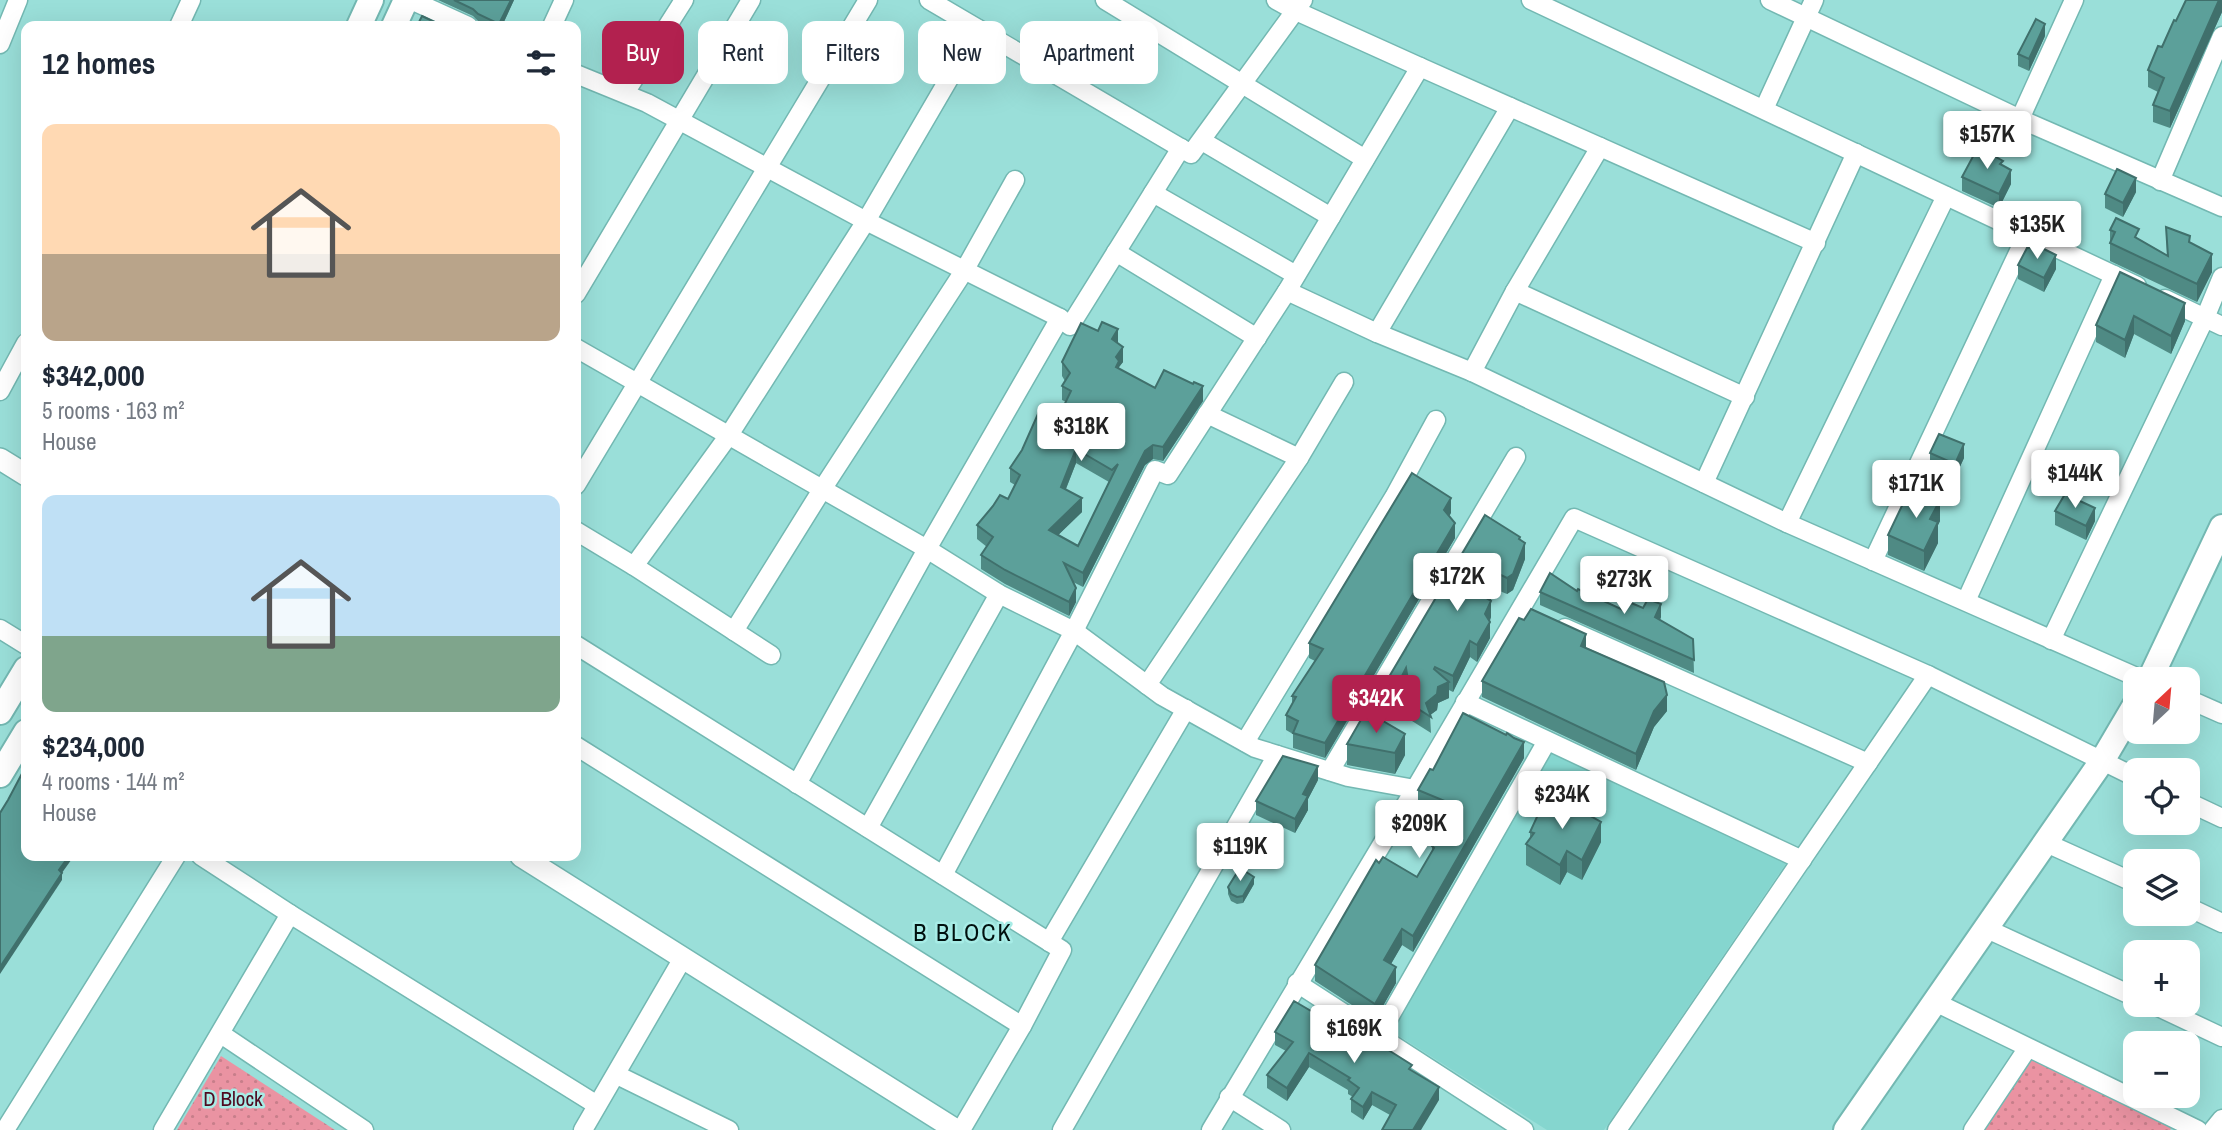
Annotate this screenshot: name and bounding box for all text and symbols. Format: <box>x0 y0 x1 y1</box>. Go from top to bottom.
chip: Buy <box>602 21 684 84</box>
chip: Rent <box>698 21 788 84</box>
chip: Filters <box>802 21 904 84</box>
chip: New <box>918 21 1006 84</box>
chip: Apartment <box>1020 21 1158 84</box>
text: 12 homes <box>42 43 156 83</box>
icon: filters <box>522 44 560 82</box>
pin: $157K <box>1938 111 2036 171</box>
text: $157K <box>1959 118 2015 149</box>
icon: home <box>238 170 364 296</box>
pin: $135K <box>1988 202 2086 261</box>
text: $135K <box>2009 208 2065 239</box>
text: $342,000 <box>42 355 145 395</box>
text: 5 rooms · 163 m² <box>42 395 185 426</box>
pin: $318K <box>1032 404 1130 463</box>
text: $318K <box>1053 410 1109 441</box>
text: House <box>42 426 97 457</box>
pin: $144K <box>2026 450 2124 510</box>
text: $144K <box>2047 457 2103 488</box>
pin: $171K <box>1867 461 1965 520</box>
text: $171K <box>1888 467 1944 498</box>
icon: home <box>238 541 364 667</box>
pin: $172K <box>1408 554 1506 613</box>
pin: $273K <box>1575 556 1673 616</box>
text: $172K <box>1429 560 1485 591</box>
text: $273K <box>1596 563 1652 594</box>
north arrow <box>2123 667 2200 744</box>
map controls <box>2123 667 2200 1108</box>
pin: $342K <box>1327 676 1425 735</box>
text: $342K <box>1348 682 1404 713</box>
text: $234,000 <box>42 726 145 766</box>
button: locate <box>2123 758 2200 835</box>
text: 4 rooms · 144 m² <box>42 766 185 797</box>
pin: $234K <box>1513 772 1611 831</box>
text: $234K <box>1534 778 1590 809</box>
text: House <box>42 797 97 828</box>
pin: $209K <box>1370 800 1468 860</box>
text: $209K <box>1391 807 1447 838</box>
pin: $119K <box>1191 824 1289 883</box>
text: $119K <box>1213 830 1267 861</box>
button: layers <box>2123 849 2200 926</box>
district label: B BLOCK <box>913 916 1013 948</box>
button: + <box>2123 940 2200 1017</box>
pin: $169K <box>1305 1006 1403 1065</box>
text: $169K <box>1326 1012 1382 1043</box>
button: − <box>2123 1031 2200 1108</box>
park label: D Block <box>203 1084 263 1113</box>

